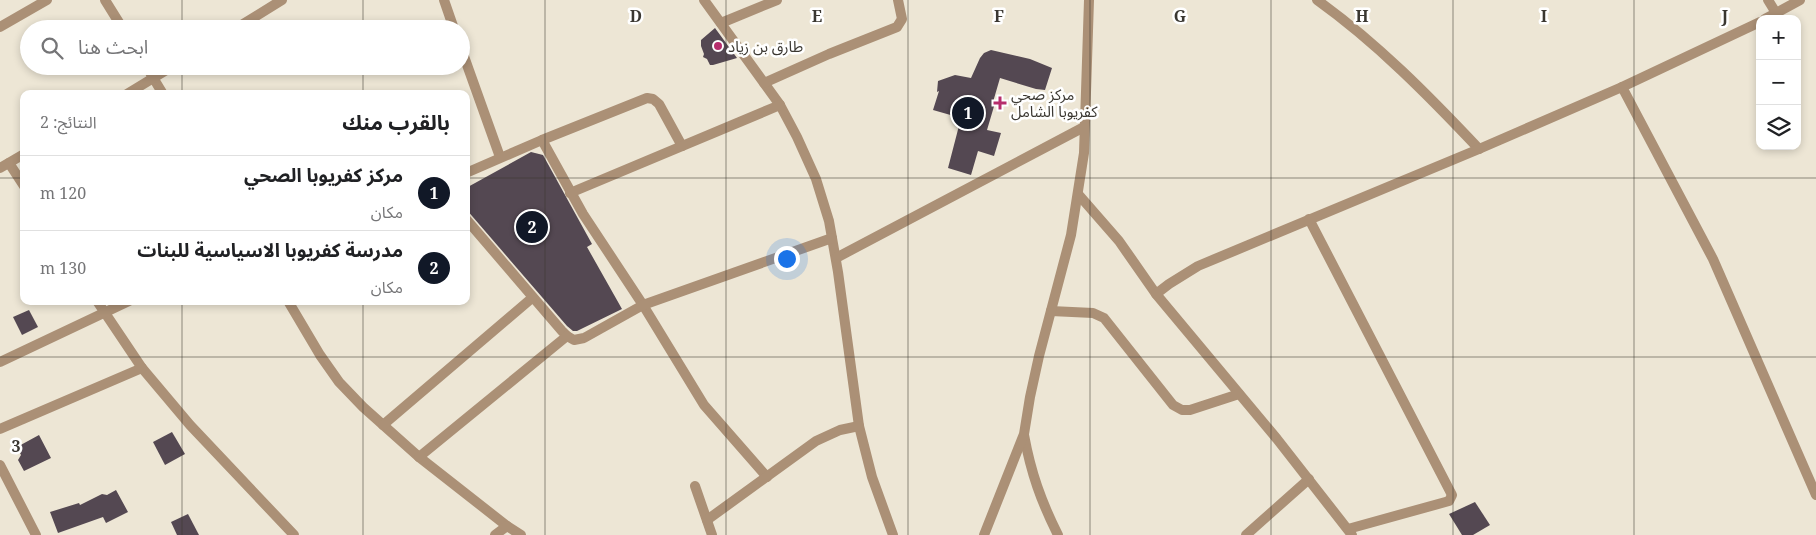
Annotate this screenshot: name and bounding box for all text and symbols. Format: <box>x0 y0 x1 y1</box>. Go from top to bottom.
text: D <box>630 5 642 27</box>
text: E <box>812 5 822 27</box>
text: F <box>994 5 1004 27</box>
text: G <box>1174 5 1186 27</box>
text: H <box>1355 5 1369 27</box>
text: I <box>1541 5 1547 27</box>
text: J <box>1721 5 1729 27</box>
map controls <box>1756 15 1801 150</box>
button: + <box>1756 15 1801 60</box>
search box <box>20 20 470 75</box>
icon: search <box>38 34 66 62</box>
text: ابحث هنا <box>78 34 148 60</box>
place label: طارق بن زياد <box>728 36 803 56</box>
marker: طارق بن زياد <box>712 40 724 52</box>
button: − <box>1756 60 1801 105</box>
place label: مركز صحي كفريوبا الشامل <box>1011 84 1098 121</box>
pin: 1 <box>952 94 984 132</box>
marker: مركز صحي كفريوبا الشامل <box>993 96 1007 110</box>
button: layers <box>1756 105 1801 150</box>
text: بالقرب منك <box>342 108 450 136</box>
text: النتائج: 2 <box>40 111 96 133</box>
text: مركز كفريوبا الصحي <box>244 162 403 188</box>
text: 120 m <box>40 182 86 204</box>
text: 1 <box>429 182 439 204</box>
text: مكان <box>371 201 403 223</box>
pin: 2 <box>516 208 548 246</box>
text: مدرسة كفريوبا الاسياسية للبنات <box>137 237 403 263</box>
your location <box>774 246 800 272</box>
text: 130 m <box>40 257 86 279</box>
text: 2 <box>429 257 439 279</box>
text: مكان <box>371 276 403 298</box>
text: 3 <box>11 435 21 457</box>

